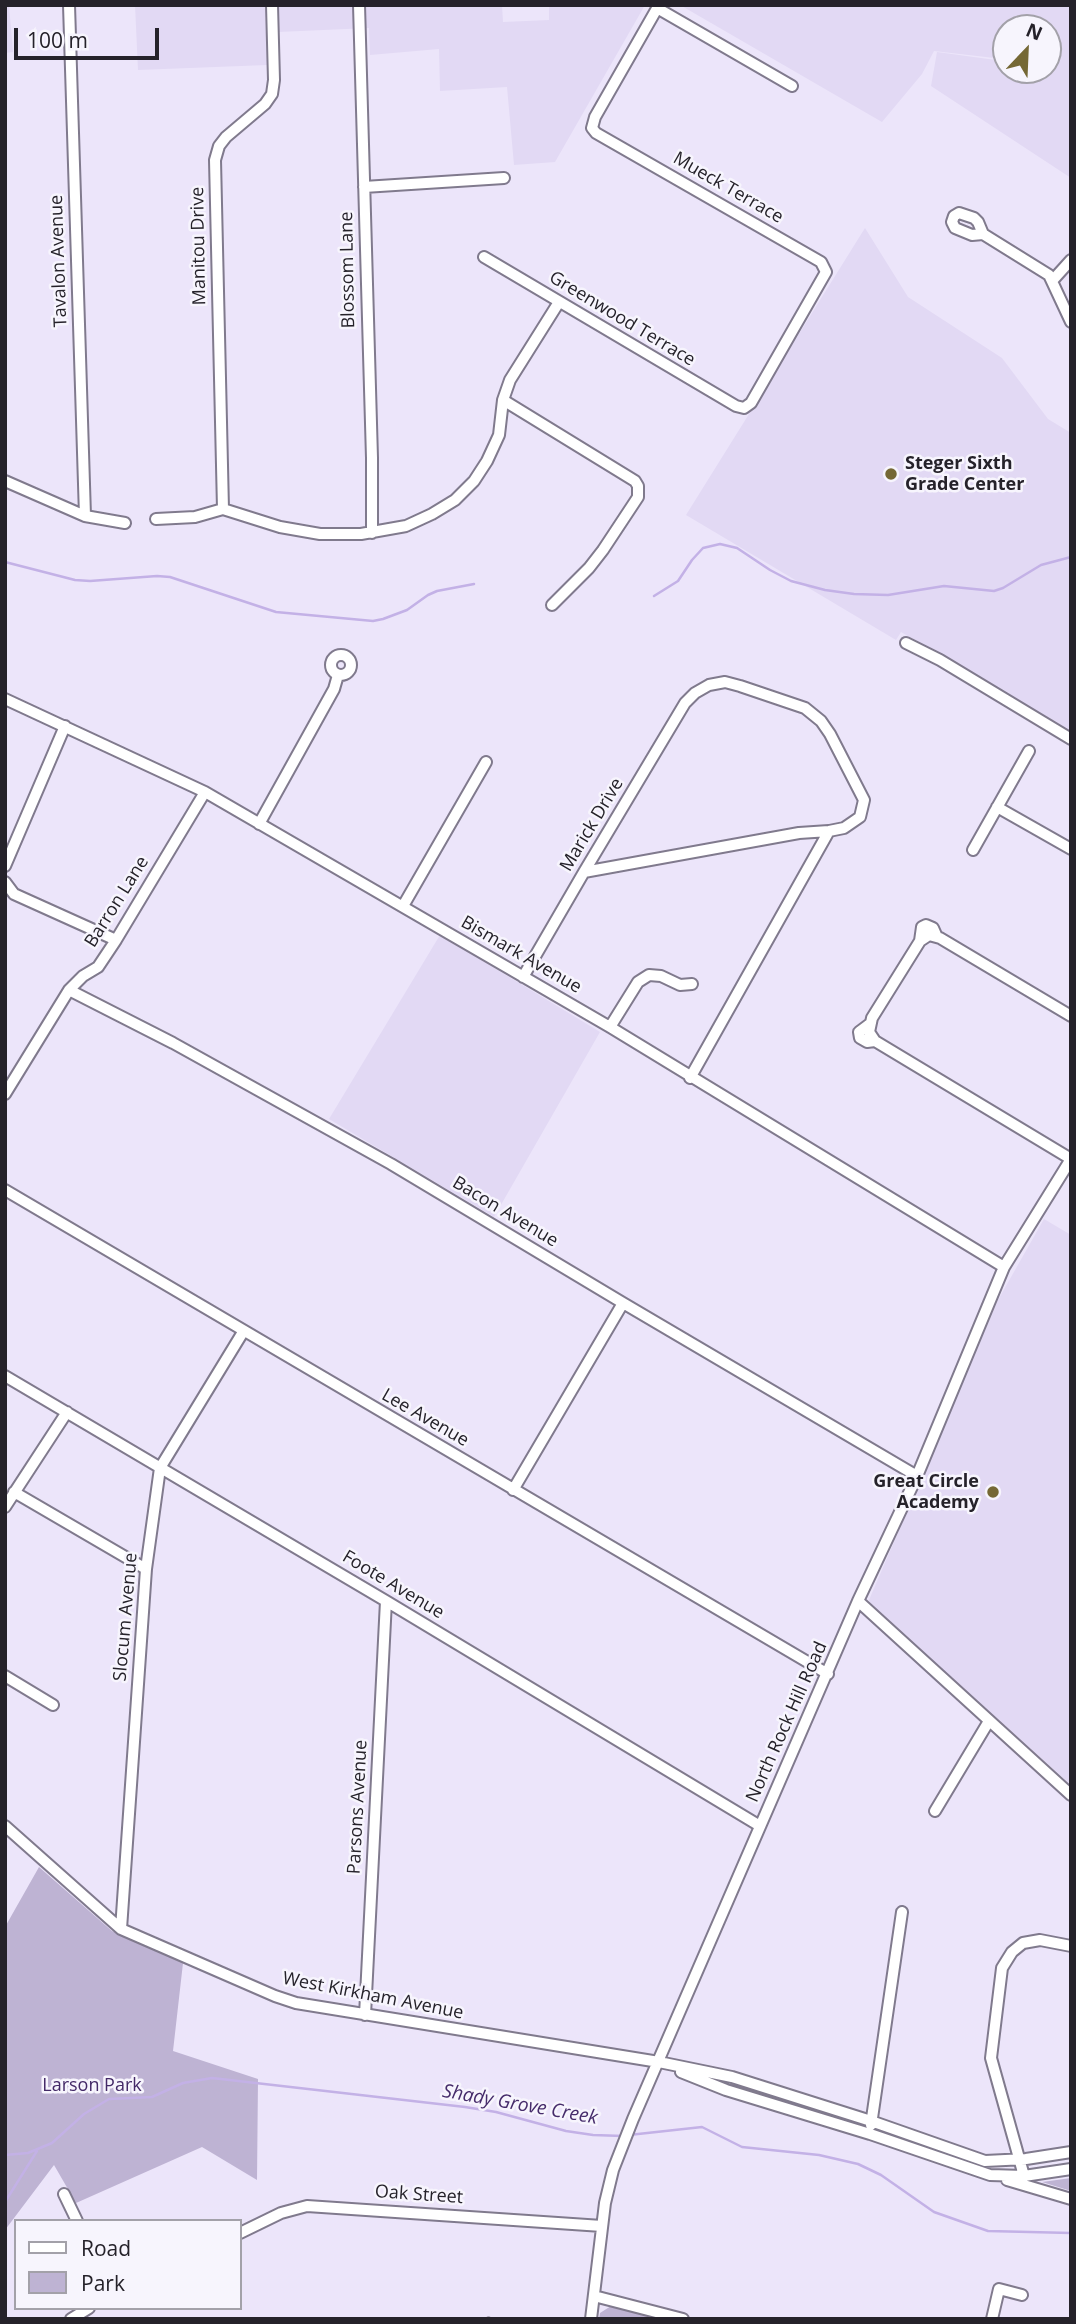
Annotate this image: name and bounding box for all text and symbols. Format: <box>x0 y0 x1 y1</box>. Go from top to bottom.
scale bar <box>18 14 163 58</box>
north arrow <box>992 14 1062 84</box>
text: N <box>1022 17 1047 46</box>
text: 100 m <box>27 26 88 54</box>
street label: Mueck Terrace <box>669 148 787 228</box>
street label: Manitou Drive <box>187 186 211 306</box>
street label: Tavalon Avenue <box>46 194 72 328</box>
street label: Blossom Lane <box>336 211 360 329</box>
street label: Greenwood Terrace <box>545 267 699 371</box>
place label: Steger Sixth Grade Center <box>905 453 1024 496</box>
marker: Steger Sixth Grade Center <box>883 466 899 482</box>
street label: Marick Drive <box>556 774 628 876</box>
street label: Barron Lane <box>80 852 154 952</box>
street label: Bismark Avenue <box>457 912 585 998</box>
street label: Bacon Avenue <box>448 1172 562 1252</box>
street label: Lee Avenue <box>378 1384 472 1452</box>
place label: Great Circle Academy <box>873 1471 979 1514</box>
marker: Great Circle Academy <box>985 1484 1001 1500</box>
street label: Foote Avenue <box>338 1546 448 1624</box>
street label: Slocum Avenue <box>110 1552 142 1682</box>
street label: North Rock Hill Road <box>742 1639 832 1805</box>
street label: Parsons Avenue <box>344 1739 372 1875</box>
street label: West Kirkham Avenue <box>281 1968 465 2024</box>
park label: Larson Park <box>42 2075 142 2097</box>
water label: Shady Grove Creek <box>441 2080 599 2130</box>
street label: Oak Street <box>374 2181 464 2209</box>
legend <box>14 2219 242 2310</box>
text: Road <box>81 2234 131 2262</box>
text: Park <box>81 2269 125 2297</box>

